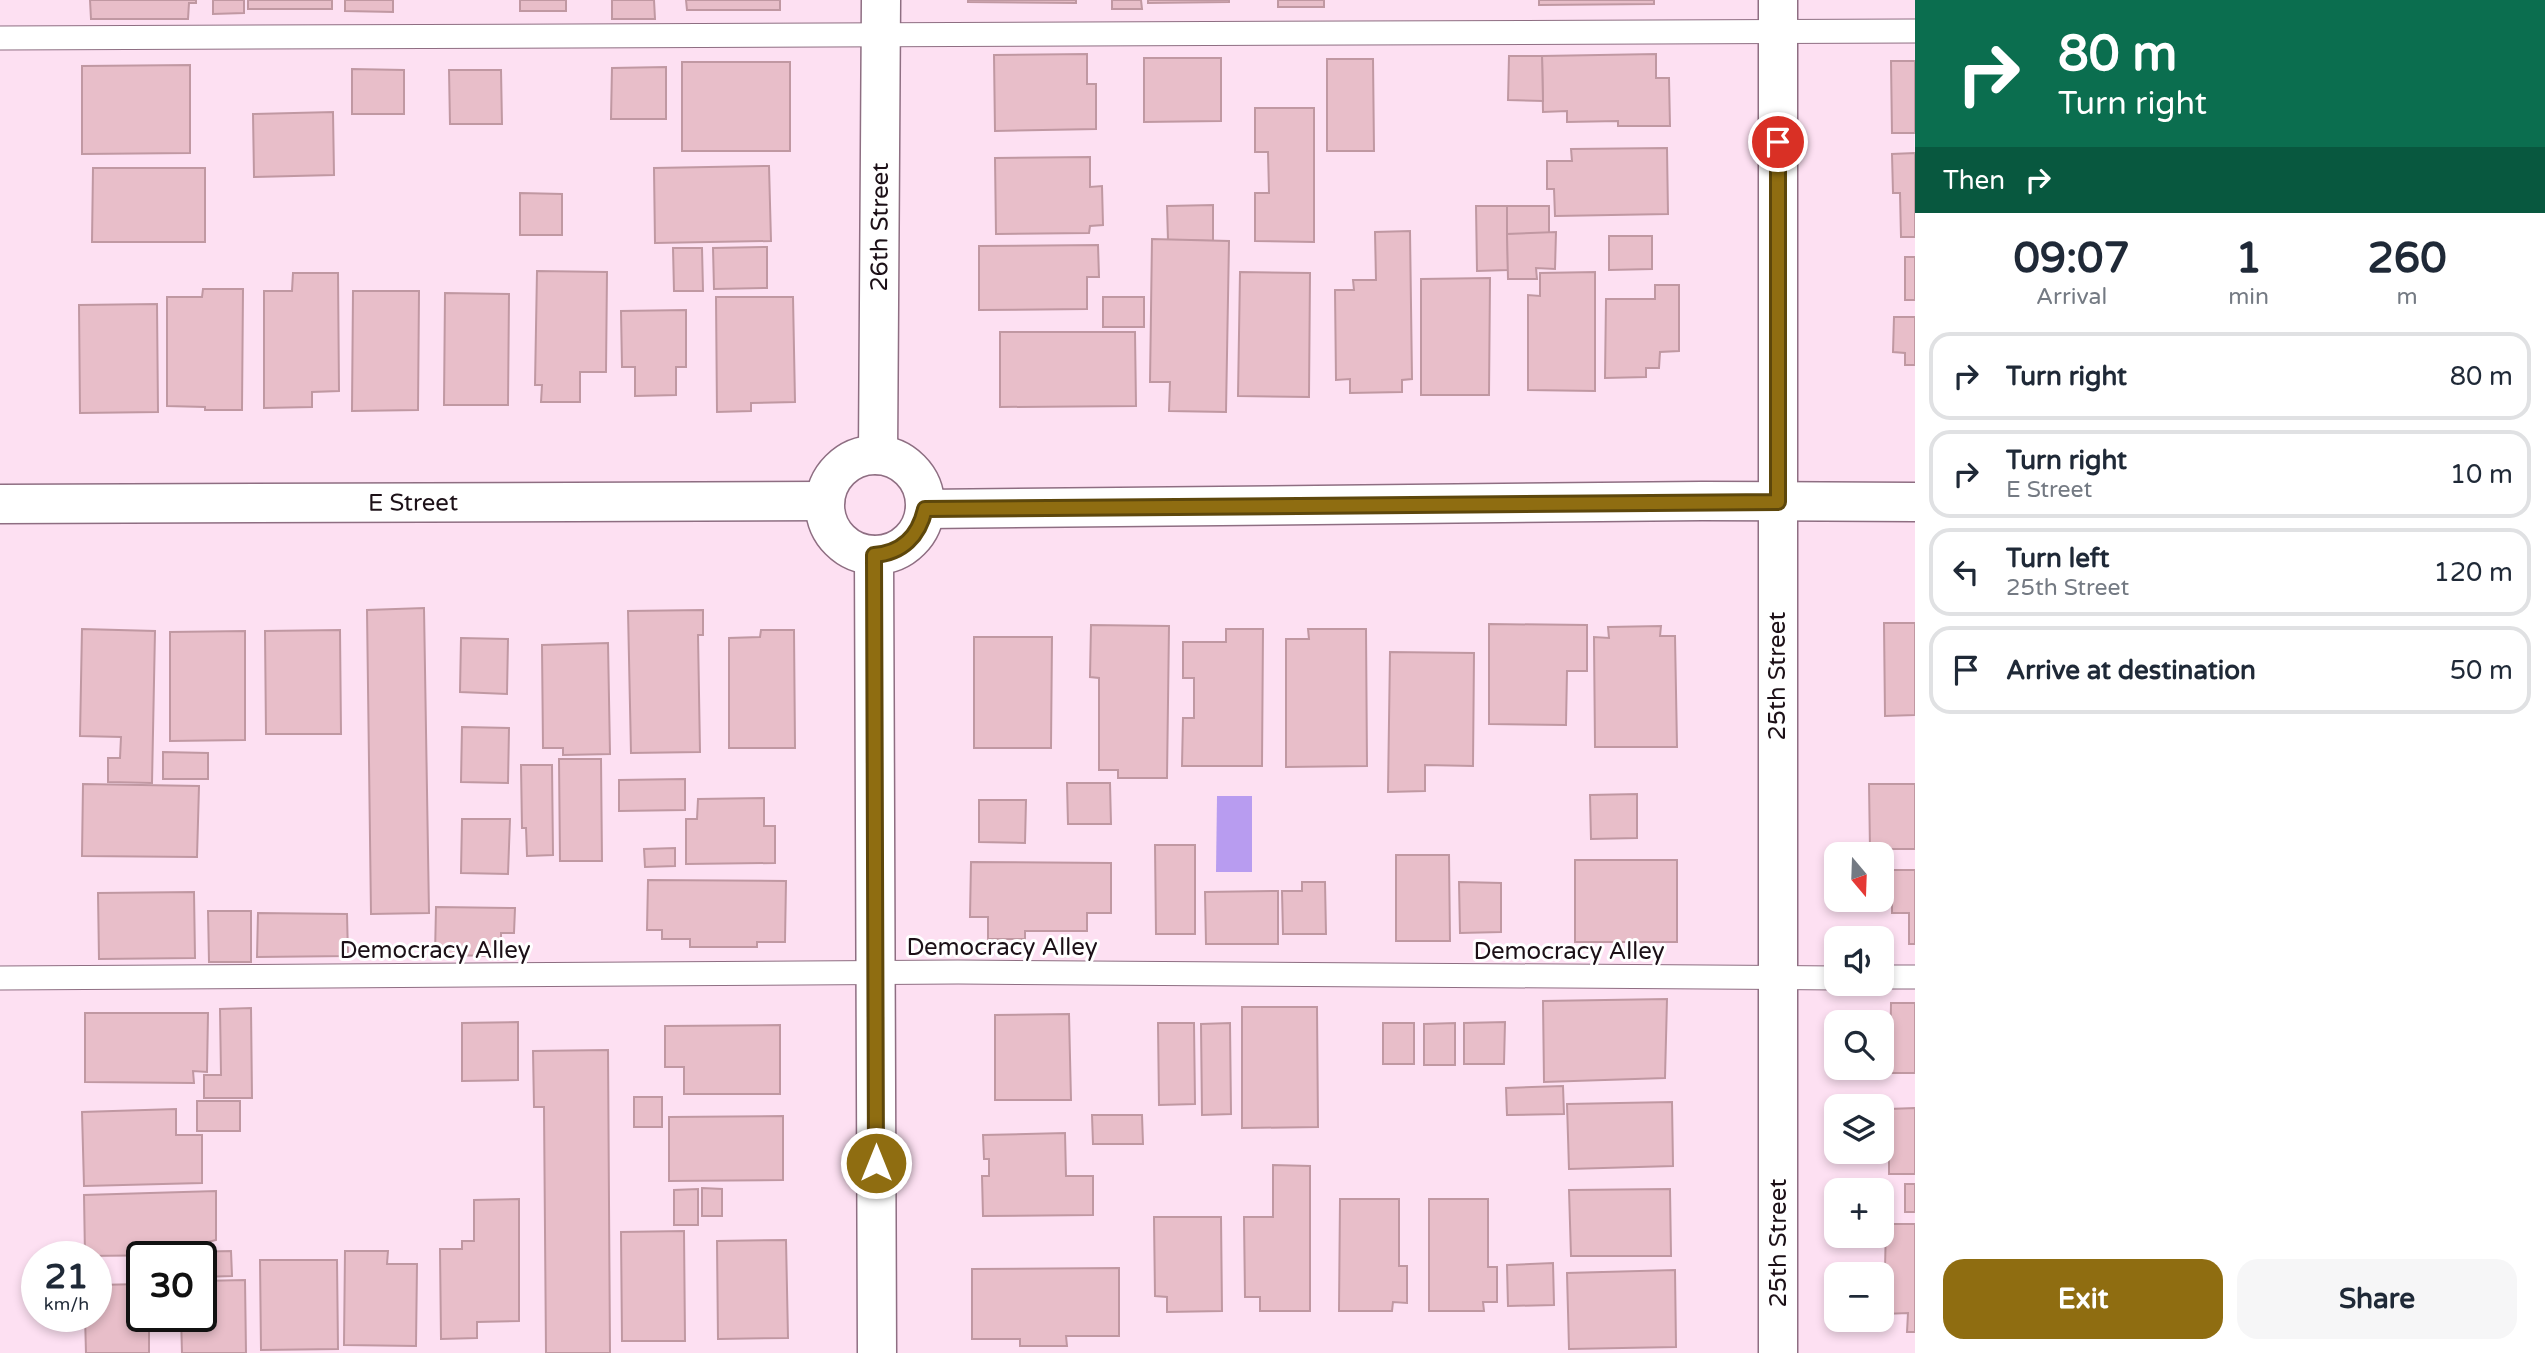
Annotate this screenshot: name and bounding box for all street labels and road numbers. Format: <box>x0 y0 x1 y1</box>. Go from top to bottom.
street label: 26th Street <box>865 162 895 292</box>
street label: E Street <box>368 488 458 518</box>
street label: 25th Street <box>1763 612 1792 740</box>
street label: Democracy Alley <box>906 933 1098 962</box>
street label: Democracy Alley <box>339 936 531 965</box>
street label: Democracy Alley <box>1473 937 1665 966</box>
street label: 25th Street <box>1764 1179 1793 1307</box>

